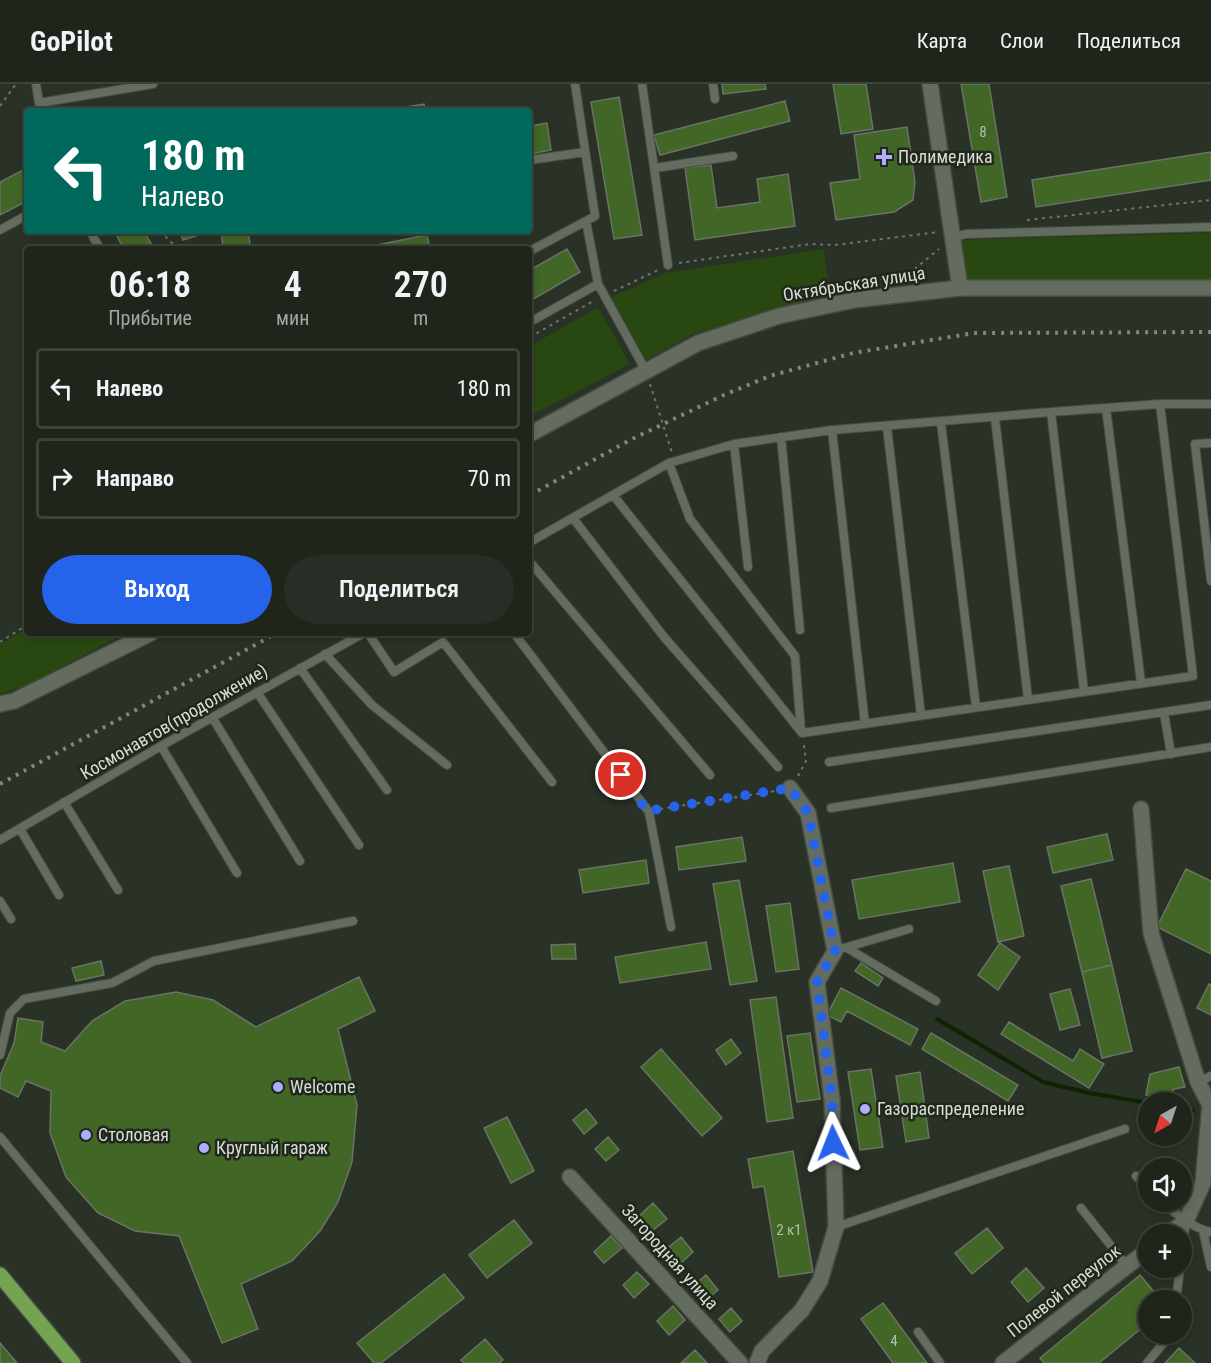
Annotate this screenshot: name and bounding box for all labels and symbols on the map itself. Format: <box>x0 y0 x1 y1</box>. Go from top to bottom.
house number: 8 <box>979 123 987 141</box>
place label: Полимедика <box>898 146 993 167</box>
marker: Полимедика <box>875 148 893 166</box>
street label: Октябрьская улица <box>781 262 927 305</box>
street label: Космонавтов(продолжение) <box>76 659 272 785</box>
pin <box>595 749 646 800</box>
place label: Welcome <box>290 1076 355 1097</box>
marker: Welcome <box>271 1080 285 1094</box>
north arrow <box>1138 1092 1192 1146</box>
place label: Газораспределение <box>877 1098 1024 1119</box>
marker: Газораспределение <box>858 1102 872 1116</box>
position arrow <box>801 1111 865 1175</box>
place label: Столовая <box>98 1124 169 1145</box>
marker: Столовая <box>79 1128 93 1142</box>
place label: Круглый гараж <box>216 1137 328 1158</box>
marker: Круглый гараж <box>197 1141 211 1155</box>
street label: Загородная улица <box>618 1200 723 1314</box>
house number: 2 к1 <box>776 1221 802 1239</box>
street label: Полевой переулок <box>1003 1240 1125 1341</box>
house number: 4 <box>890 1332 898 1350</box>

